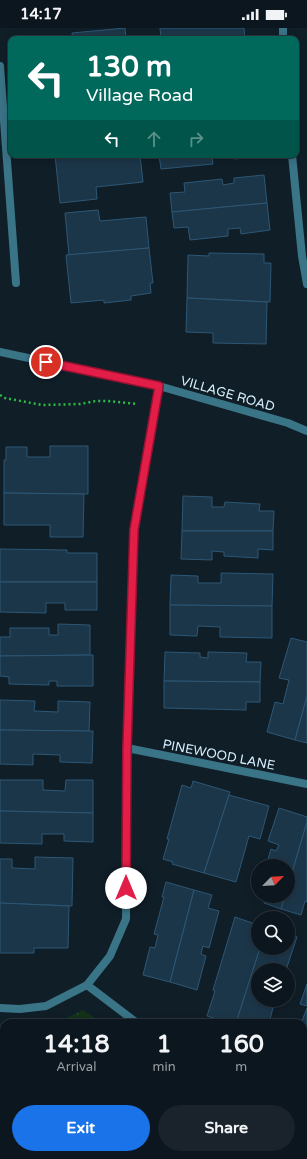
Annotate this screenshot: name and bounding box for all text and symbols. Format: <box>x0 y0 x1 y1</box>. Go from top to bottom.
text: 14:17 <box>20 5 62 23</box>
text: 130 m <box>86 50 172 84</box>
icon: left <box>20 52 72 104</box>
text: Village Road <box>86 84 193 106</box>
icon: left <box>101 128 123 150</box>
icon: ahead <box>143 128 165 150</box>
icon: right <box>185 128 207 150</box>
pin <box>29 345 63 379</box>
icon: arrive <box>35 351 57 373</box>
street label: VILLAGE ROAD <box>179 373 277 415</box>
street label: PINEWOOD LANE <box>161 736 276 774</box>
north arrow <box>251 859 295 903</box>
map controls <box>251 859 295 1007</box>
position arrow <box>105 867 147 909</box>
button: search <box>251 911 295 955</box>
button: layers <box>251 963 295 1007</box>
text: 14:18 <box>43 1030 110 1059</box>
text: 1 <box>157 1030 172 1059</box>
text: 160 <box>219 1030 264 1059</box>
text: Arrival <box>56 1059 96 1075</box>
text: min <box>153 1059 176 1075</box>
text: m <box>235 1059 247 1075</box>
button: Exit <box>12 1105 150 1151</box>
button: Share <box>158 1105 295 1151</box>

